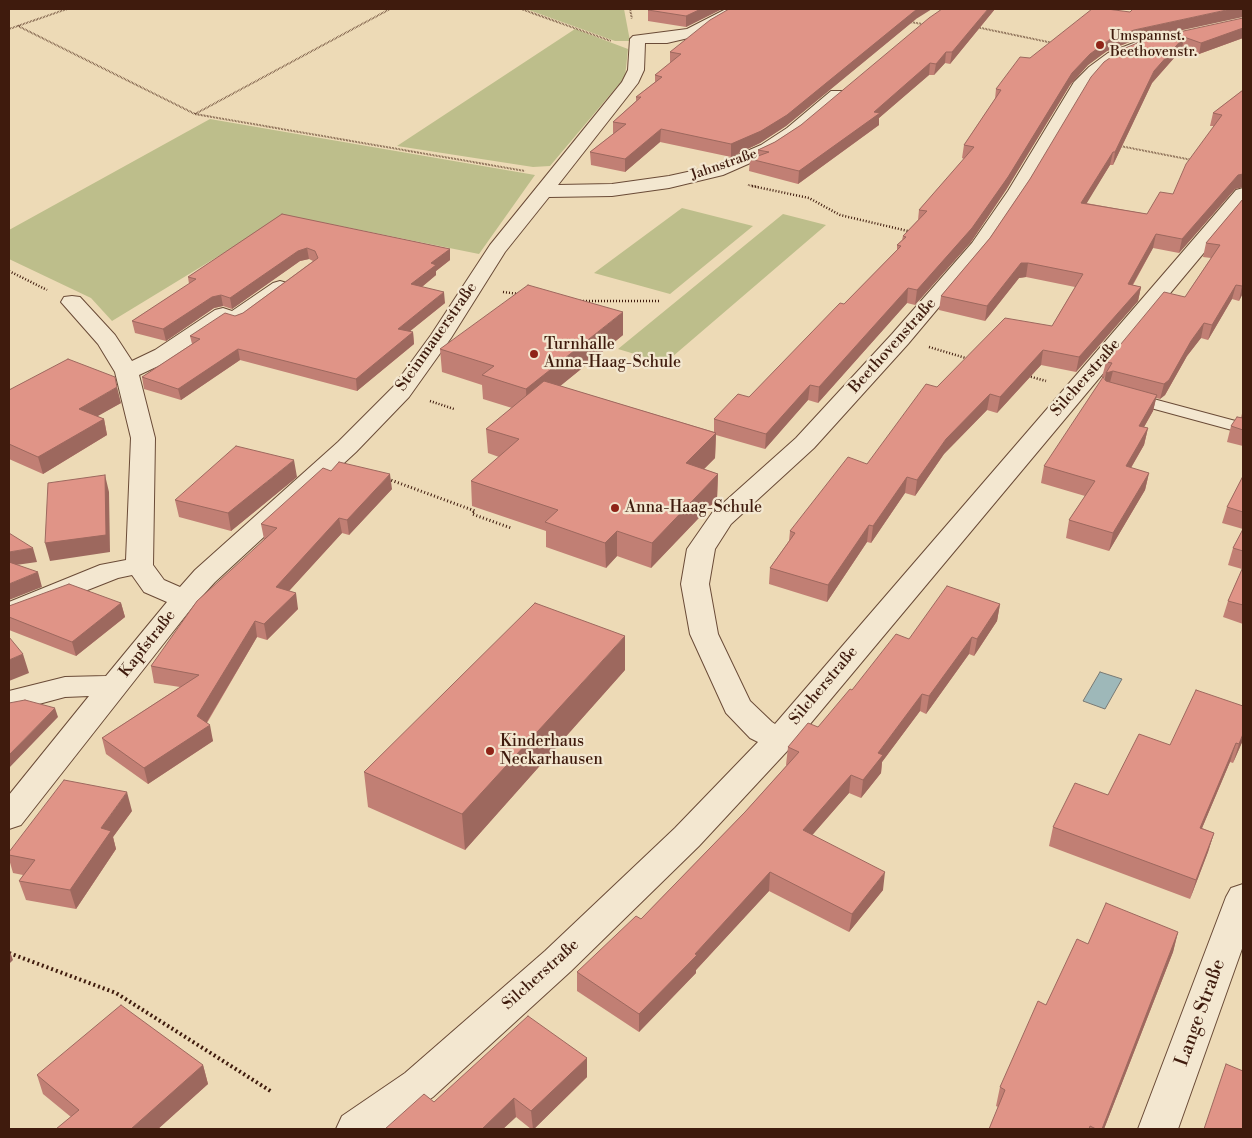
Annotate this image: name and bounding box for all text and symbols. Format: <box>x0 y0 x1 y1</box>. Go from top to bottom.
place label: Umspannst. Beethovenstr. <box>1110 29 1197 62</box>
marker: Umspannst. Beethovenstr. <box>1094 39 1106 51</box>
street label: Jahnstraße <box>689 146 759 184</box>
street label: Steinmauerstraße <box>392 279 482 395</box>
street label: Beethovenstraße <box>845 294 941 398</box>
place label: Turnhalle Anna-Haag-Schule <box>544 335 681 373</box>
street label: Silcherstraße <box>1047 335 1125 421</box>
marker: Turnhalle Anna-Haag-Schule <box>528 348 540 360</box>
place label: Anna-Haag-Schule <box>625 498 762 518</box>
marker: Anna-Haag-Schule <box>609 502 621 514</box>
street label: Kapfstraße <box>116 606 180 682</box>
street label: Silcherstraße <box>786 643 862 729</box>
place label: Kinderhaus Neckarhausen <box>500 732 603 770</box>
marker: Kinderhaus Neckarhausen <box>484 745 496 757</box>
street label: Silcherstraße <box>499 936 583 1014</box>
street label: Lange Straße <box>1171 956 1231 1070</box>

